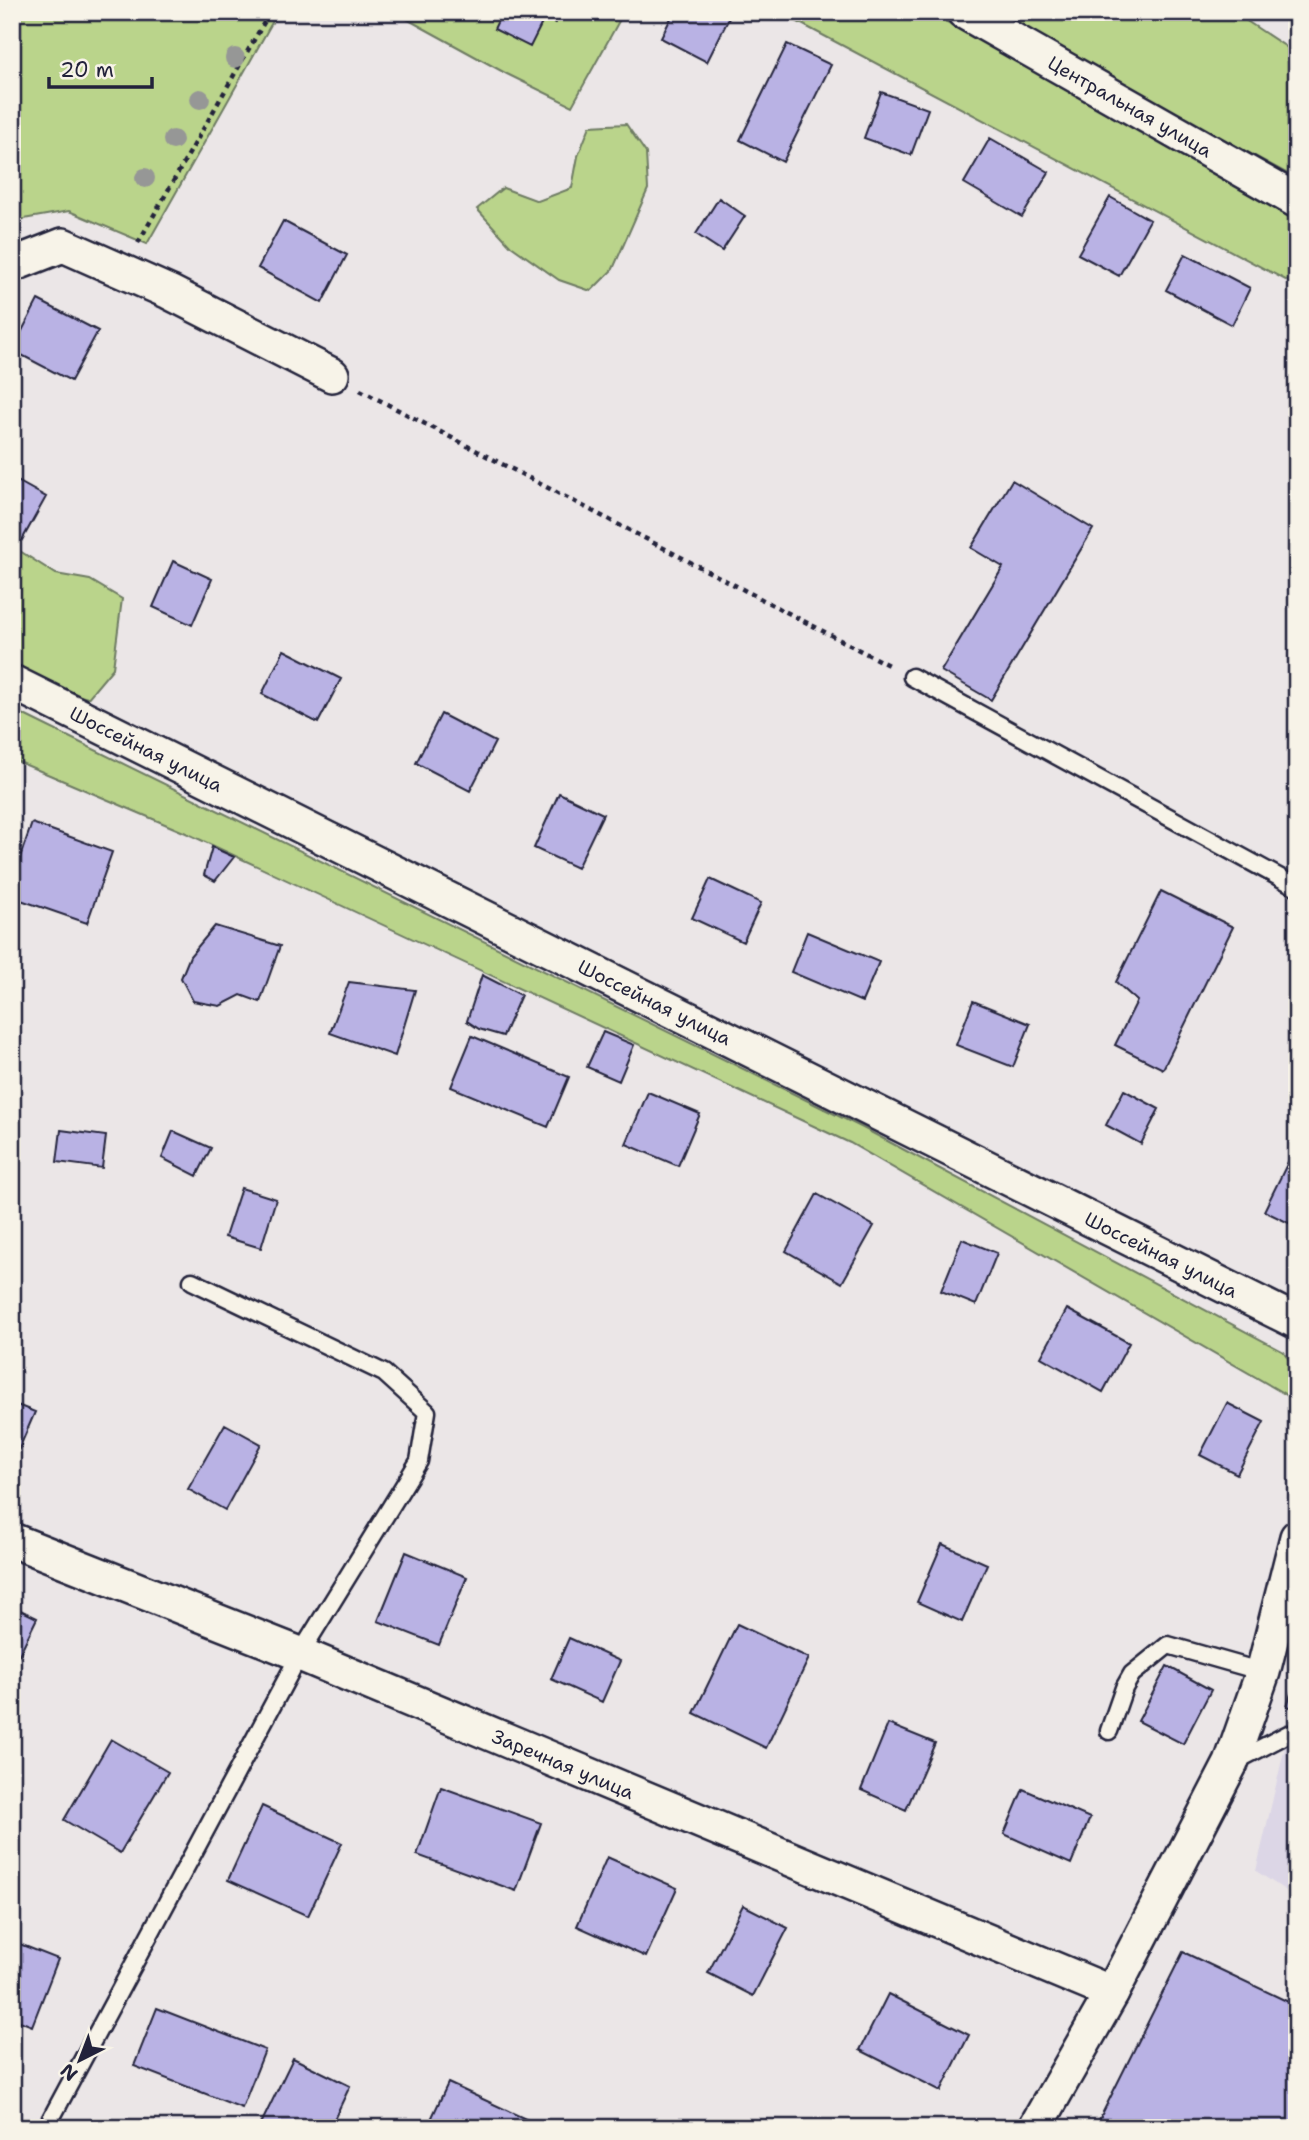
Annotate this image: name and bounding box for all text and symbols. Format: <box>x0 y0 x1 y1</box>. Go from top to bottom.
scale bar <box>49 46 152 90</box>
street label: Центральная улица <box>1043 50 1217 163</box>
text: 20 m <box>60 56 114 84</box>
street label: Шоссейная улица <box>65 701 227 798</box>
street label: Шоссейная улица <box>574 954 735 1051</box>
street label: Шоссейная улица <box>1080 1206 1242 1304</box>
street label: Заречная улица <box>488 1724 638 1805</box>
north arrow <box>46 2024 116 2094</box>
text: N <box>55 2058 83 2087</box>

